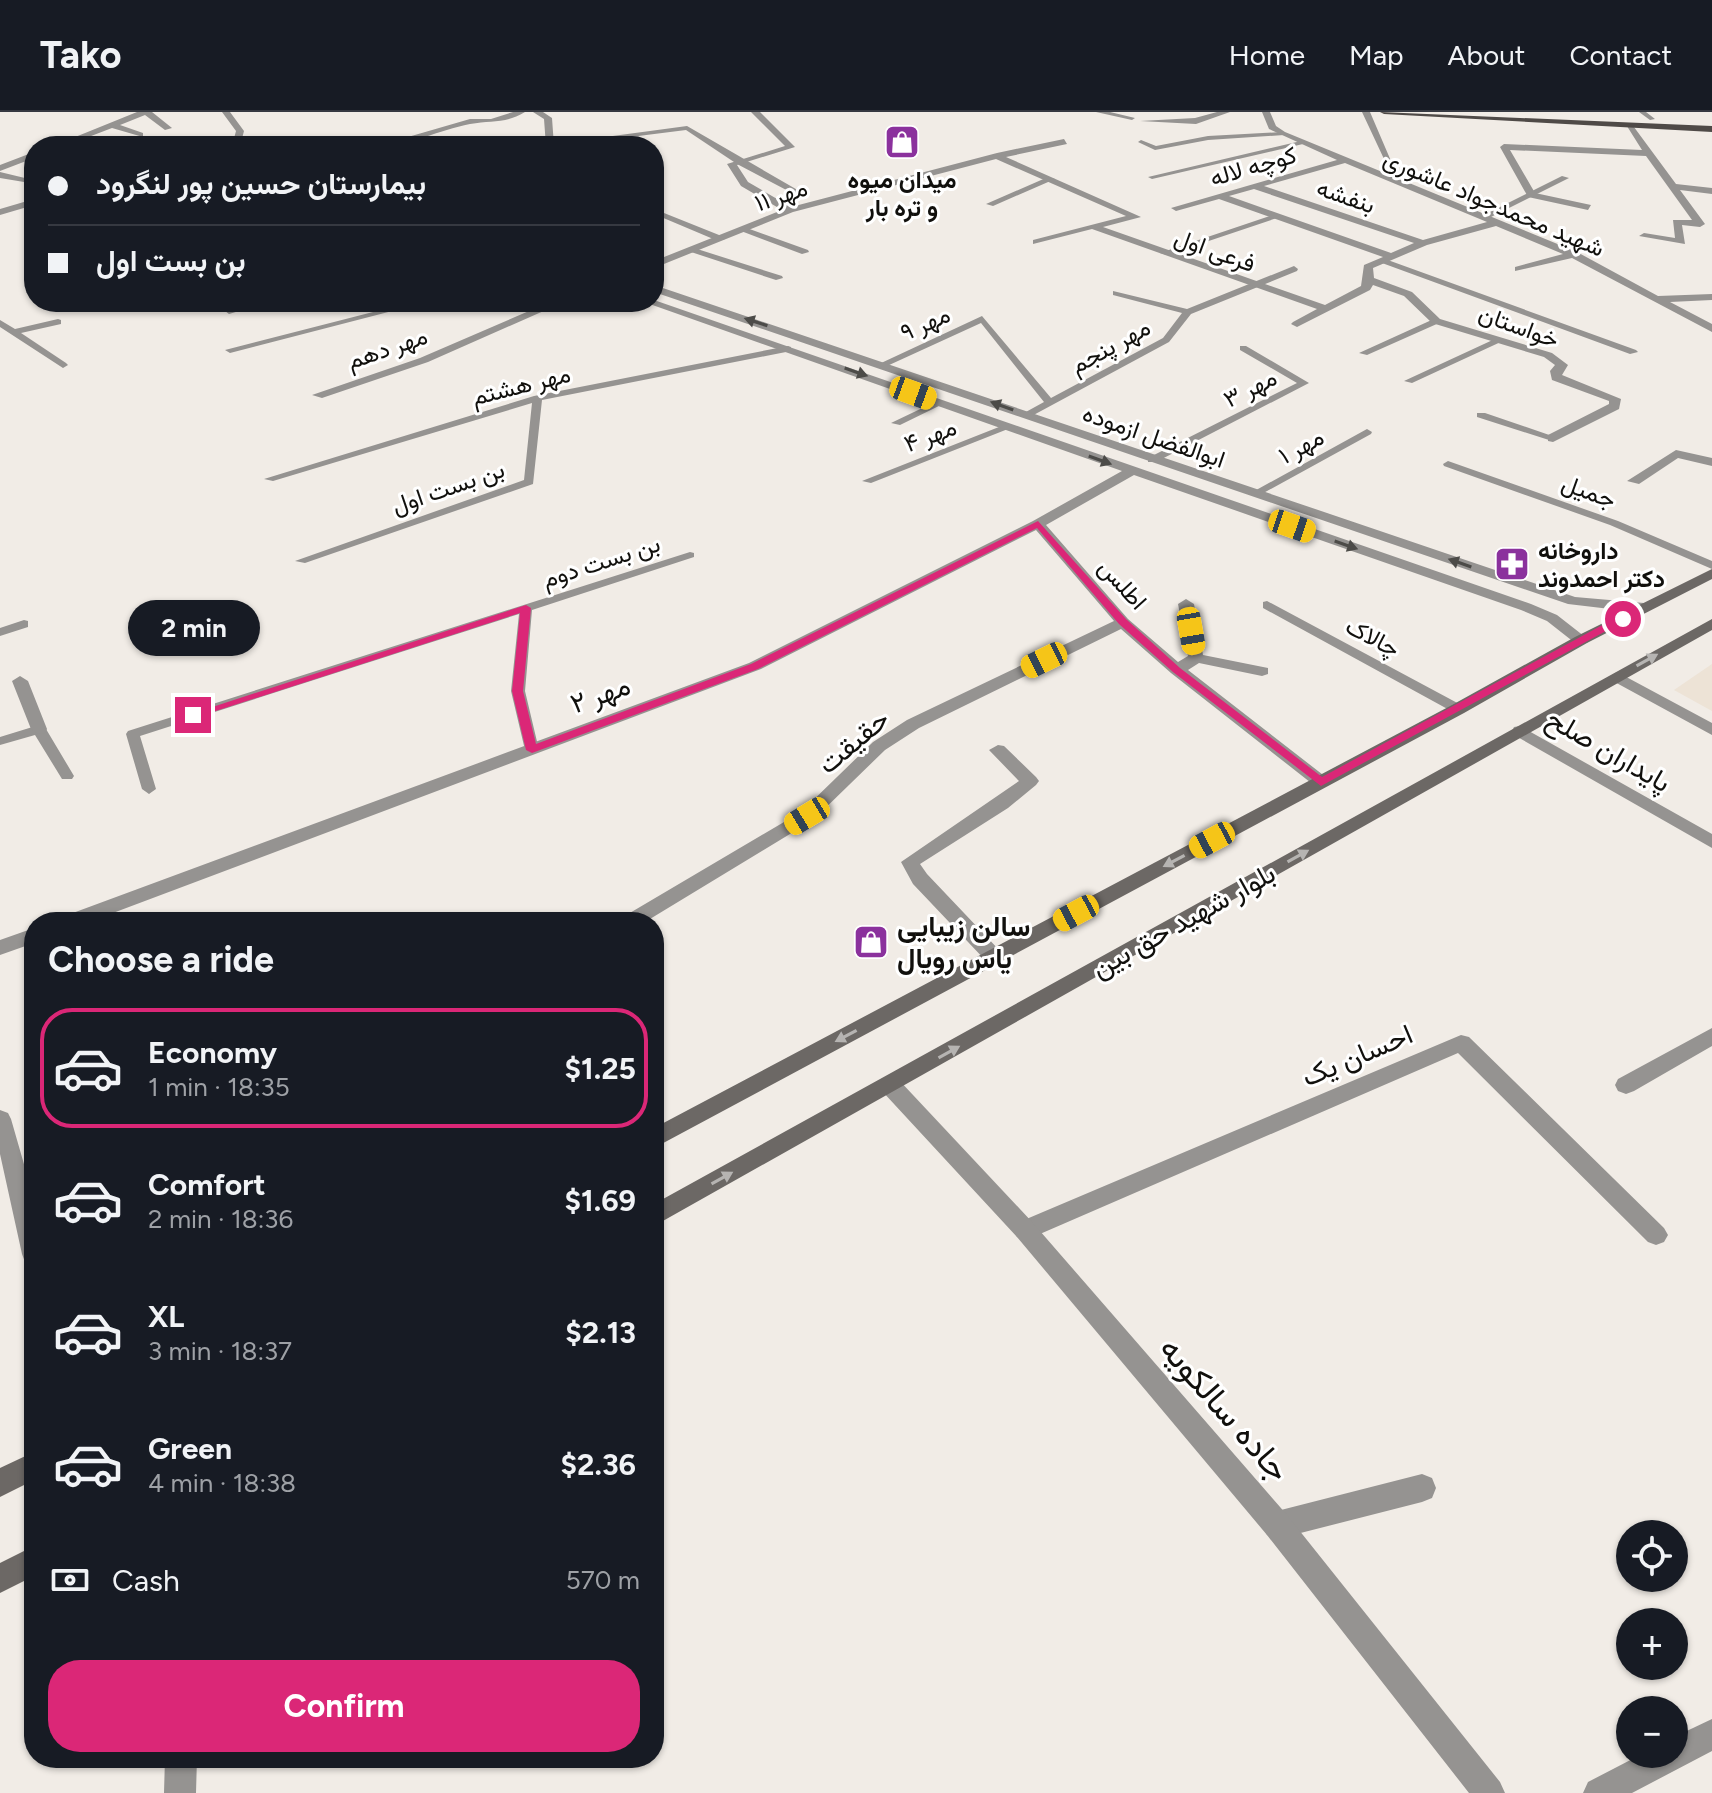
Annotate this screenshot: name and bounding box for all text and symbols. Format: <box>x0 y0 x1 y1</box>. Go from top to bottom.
text: Tako <box>40 32 121 78</box>
text: Home <box>1229 38 1305 72</box>
text: Map <box>1349 38 1404 72</box>
text: About <box>1448 38 1525 72</box>
text: Contact <box>1569 38 1672 72</box>
shop icon: میدان میوه و تره بار <box>883 123 921 161</box>
street label: کوچه لاله <box>1206 140 1300 194</box>
street label: شهید محمدجواد عاشوری <box>1379 143 1609 264</box>
text: بیمارستان حسین پور لنگرود <box>96 165 426 202</box>
place label: میدان میوه و تره بار <box>848 165 956 223</box>
street label: مهر ۱۱ <box>751 173 811 218</box>
street label: بنفشه <box>1313 173 1379 219</box>
street label: فرعی اول <box>1170 222 1259 279</box>
text: بن بست اول <box>96 242 246 279</box>
street label: خواستان <box>1475 298 1563 355</box>
street label: مهر ۹ <box>896 299 955 348</box>
street label: مهر پنجم <box>1065 312 1156 382</box>
one-way arrow <box>744 315 768 327</box>
street label: مهر دهم <box>343 321 432 377</box>
street label: مهر هشتم <box>469 359 574 413</box>
street label: مهر ۳ <box>1219 362 1282 414</box>
one-way arrow <box>844 366 868 378</box>
car <box>886 374 940 412</box>
street label: ابوالفضل ازموده <box>1079 398 1229 475</box>
one-way arrow <box>990 399 1014 412</box>
street label: مهر ۴ <box>900 412 961 459</box>
street label: مهر ۱ <box>1273 422 1329 471</box>
street label: بن بست اول <box>388 454 509 521</box>
one-way arrow <box>1089 454 1113 467</box>
street label: جمیل <box>1558 468 1620 514</box>
car <box>1265 507 1319 545</box>
street label: بن بست دوم <box>538 528 664 596</box>
place label: داروخانه دکتر احمدوند <box>1538 536 1665 594</box>
one-way arrow <box>1334 539 1358 552</box>
pharmacy icon: داروخانه دکتر احمدوند <box>1493 545 1531 583</box>
street label: اطلس <box>1093 553 1153 615</box>
one-way arrow <box>1448 557 1472 569</box>
callout: 2 min <box>127 599 259 655</box>
route start <box>1605 601 1641 637</box>
car <box>1175 605 1207 657</box>
street label: چالاک <box>1340 611 1405 665</box>
text: 2 min <box>161 612 227 644</box>
car <box>1017 639 1071 681</box>
one-way arrow <box>1636 653 1658 667</box>
street label: مهر ۲ <box>565 668 635 721</box>
route end <box>175 697 211 733</box>
street label: حقیقت <box>810 701 896 781</box>
street label: پایداران صلح <box>1539 701 1677 802</box>
car <box>780 793 834 839</box>
car <box>1185 818 1239 862</box>
one-way arrow <box>1287 849 1309 863</box>
one-way arrow <box>1163 854 1186 867</box>
street label: بلوار شهید حق بین <box>1085 855 1281 985</box>
car <box>1049 891 1103 935</box>
place label: سالن زیبایی یاس رویال <box>897 909 1030 976</box>
shop icon: سالن زیبایی یاس رویال <box>852 923 890 961</box>
text: Choose a ride <box>48 938 274 981</box>
street label: احسان یک <box>1296 1016 1418 1094</box>
one-way arrow <box>835 1029 858 1043</box>
icon: car <box>52 1032 124 1104</box>
text: Economy <box>148 1034 277 1071</box>
one-way arrow <box>938 1045 960 1059</box>
text: $1.25 <box>564 1050 636 1087</box>
text: 1 min · 18:35 <box>148 1071 290 1103</box>
icon: car <box>52 1164 124 1236</box>
text: Comfort <box>148 1166 266 1203</box>
one-way arrow <box>711 1171 733 1185</box>
text: $1.69 <box>564 1182 636 1219</box>
text: 2 min · 18:36 <box>148 1203 293 1235</box>
icon: car <box>52 1296 124 1368</box>
text: XL <box>148 1298 184 1335</box>
text: $2.13 <box>565 1314 636 1351</box>
street label: جاده سالکویه <box>1151 1328 1299 1490</box>
text: 3 min · 18:37 <box>148 1335 292 1367</box>
icon: car <box>52 1428 124 1500</box>
text: Green <box>148 1430 232 1467</box>
text: $2.36 <box>560 1446 636 1483</box>
text: 4 min · 18:38 <box>148 1467 296 1499</box>
map controls <box>1616 1520 1688 1768</box>
button: locate <box>1616 1520 1688 1592</box>
icon: cash <box>48 1558 92 1602</box>
text: Cash <box>112 1562 180 1599</box>
text: 570 m <box>566 1564 640 1596</box>
button: + <box>1616 1608 1688 1680</box>
button: Confirm <box>48 1660 640 1752</box>
button: − <box>1616 1696 1688 1768</box>

